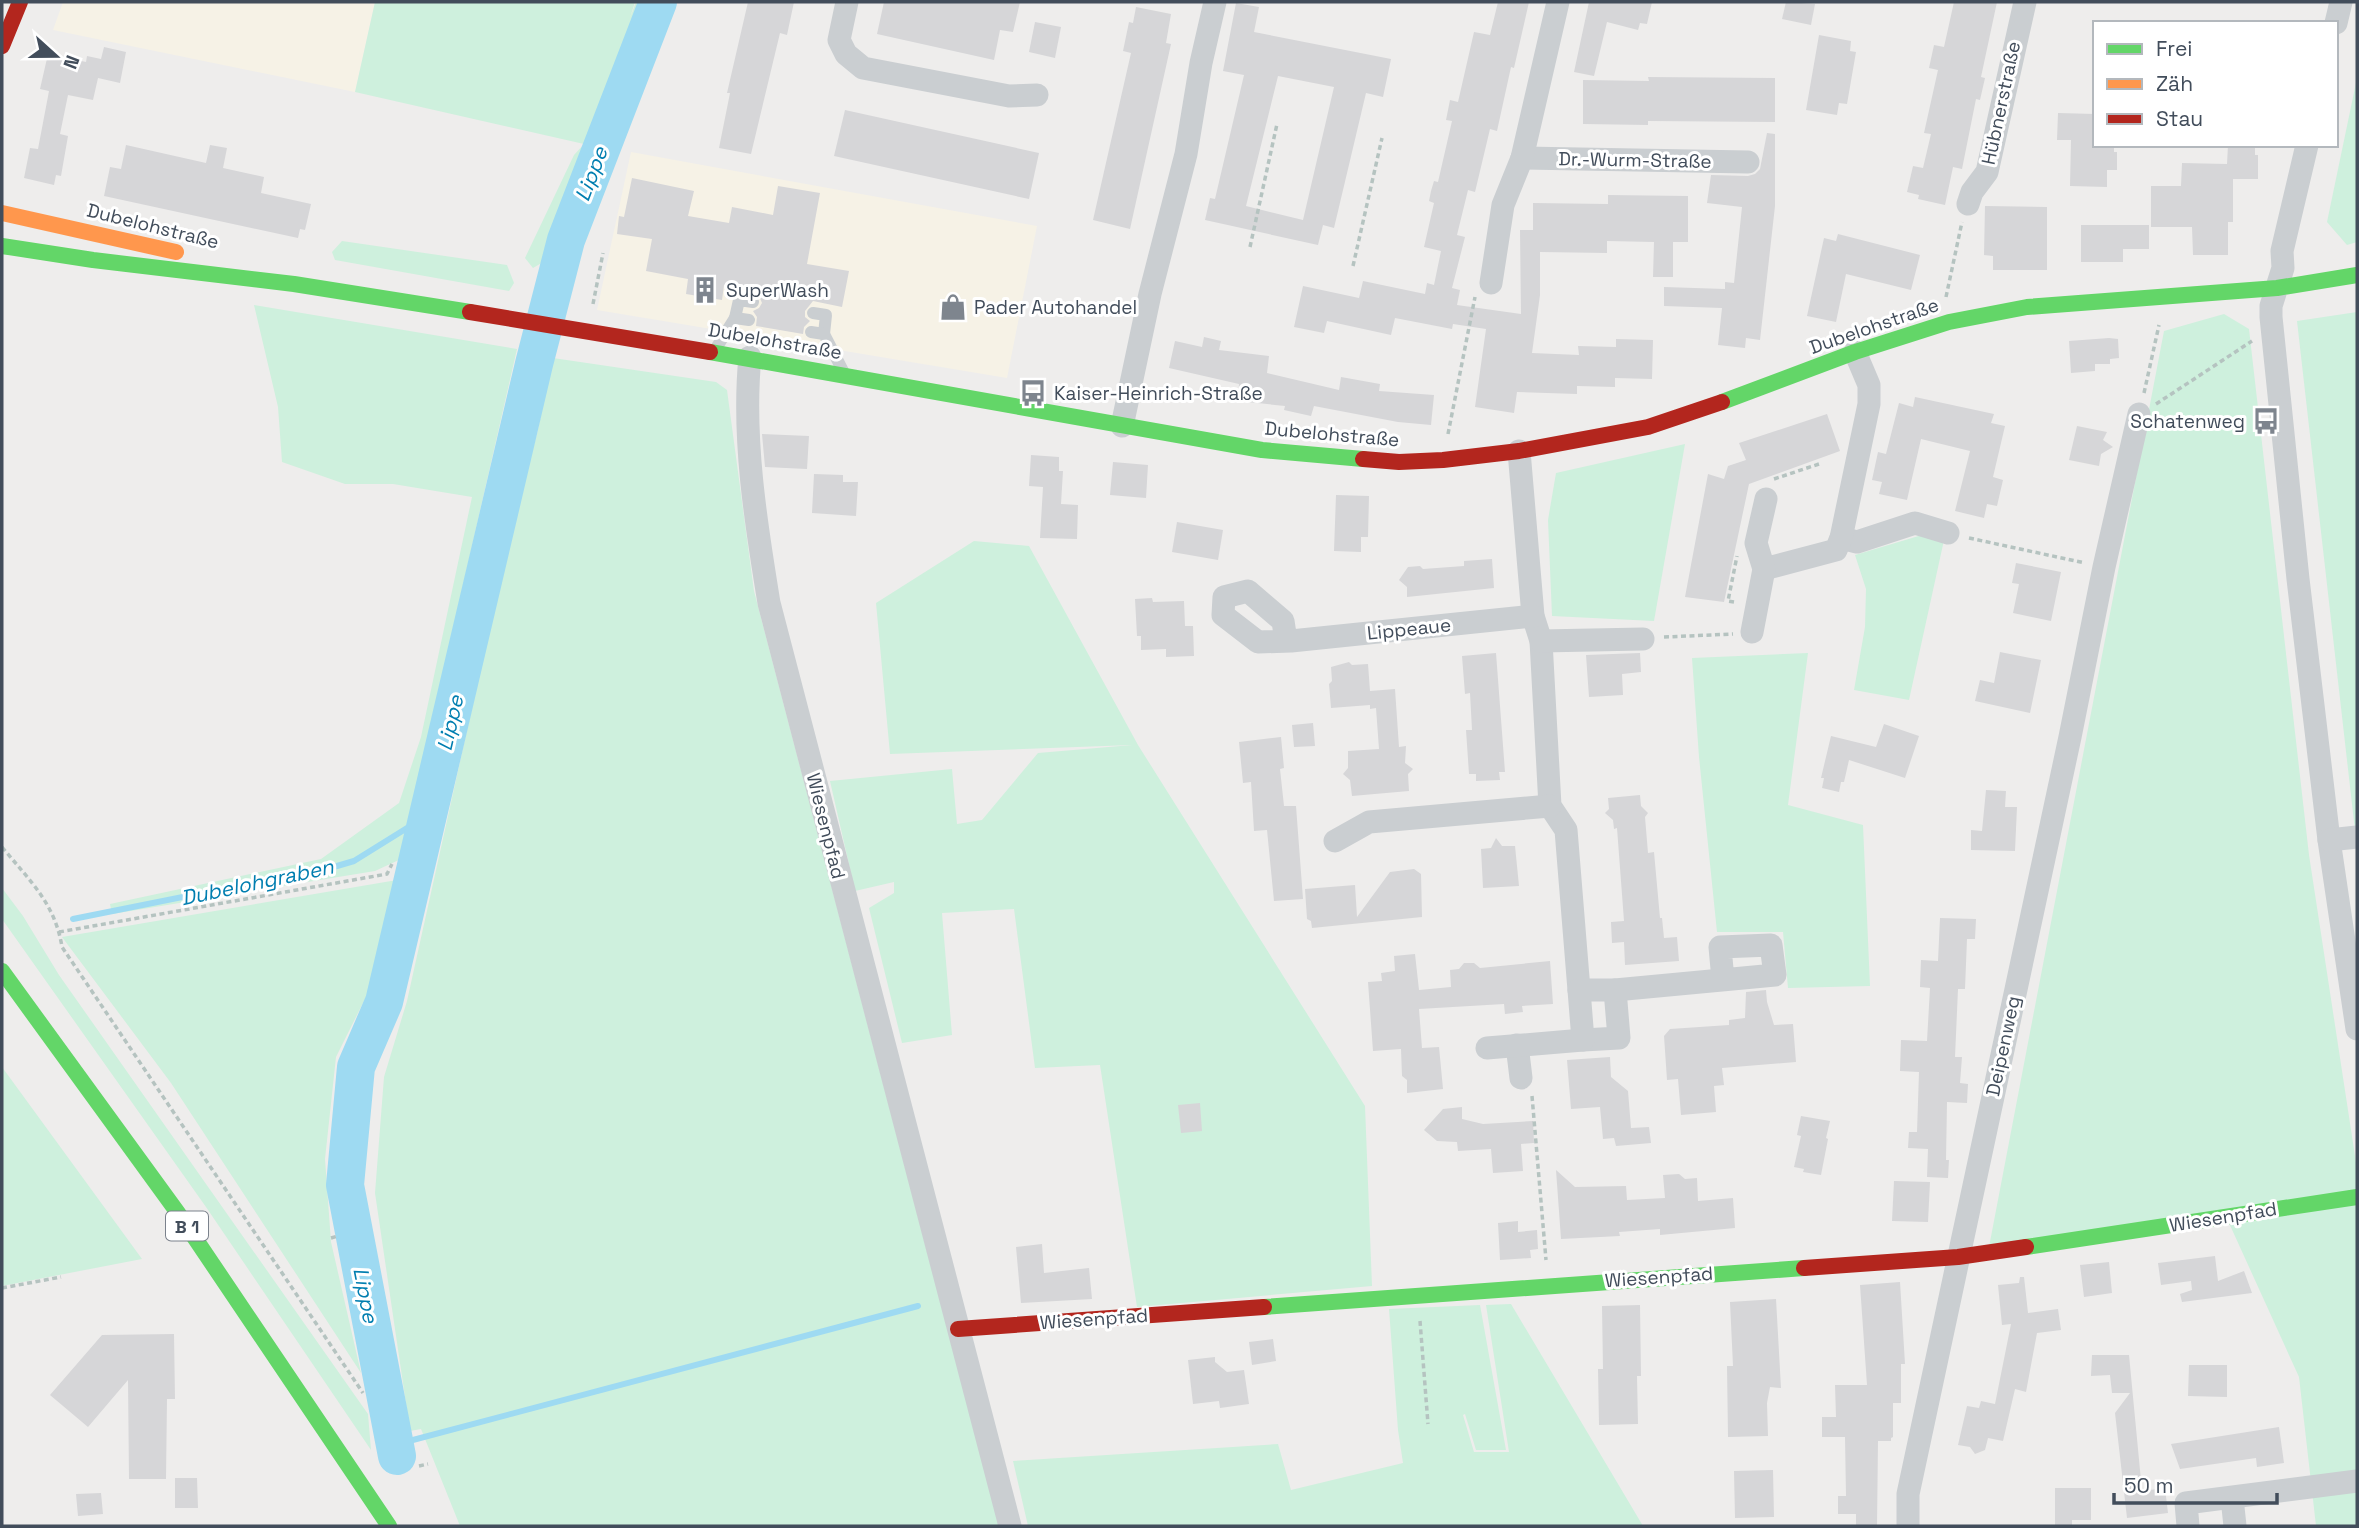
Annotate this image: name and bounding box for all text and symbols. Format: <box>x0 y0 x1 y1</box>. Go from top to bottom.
north arrow <box>21 21 91 91</box>
legend <box>2093 21 2338 147</box>
text: Frei <box>2156 35 2192 62</box>
street label: Hübnerstraße <box>1976 39 2026 167</box>
text: N <box>57 51 85 72</box>
text: Zäh <box>2156 70 2193 97</box>
text: Stau <box>2156 105 2203 132</box>
water label: Lippe <box>568 142 614 205</box>
street label: Dr.-Wurm-Straße <box>1558 146 1712 174</box>
street label: Dubelohstraße <box>84 198 222 254</box>
building icon: SuperWash <box>690 275 720 305</box>
place label: SuperWash <box>726 278 829 303</box>
shop icon: Pader Autohandel <box>938 292 968 322</box>
street label: Dubelohstraße <box>1806 292 1942 360</box>
place label: Pader Autohandel <box>974 295 1137 320</box>
street label: Dubelohstraße <box>706 317 844 365</box>
bus stop icon: Kaiser-Heinrich-Straße <box>1018 378 1048 408</box>
place label: Kaiser-Heinrich-Straße <box>1054 381 1263 406</box>
bus stop icon: Schatenweg <box>2251 406 2281 436</box>
place label: Schatenweg <box>2130 409 2245 434</box>
street label: Dubelohstraße <box>1264 416 1400 452</box>
street label: Lippeaue <box>1366 612 1452 646</box>
water label: Lippe <box>431 691 470 753</box>
street label: Wiesenpfad <box>801 770 851 882</box>
water label: Dubelohgraben <box>178 852 337 911</box>
street label: Deipenweg <box>1980 994 2026 1098</box>
street label: Wiesenpfad <box>2167 1196 2279 1238</box>
road number: B 1 <box>166 1212 208 1240</box>
street label: Wiesenpfad <box>1604 1261 1714 1293</box>
water label: Lippe <box>347 1265 385 1327</box>
street label: Wiesenpfad <box>1039 1303 1149 1335</box>
scale bar <box>2114 1462 2277 1506</box>
text: 50 m <box>2124 1472 2174 1499</box>

